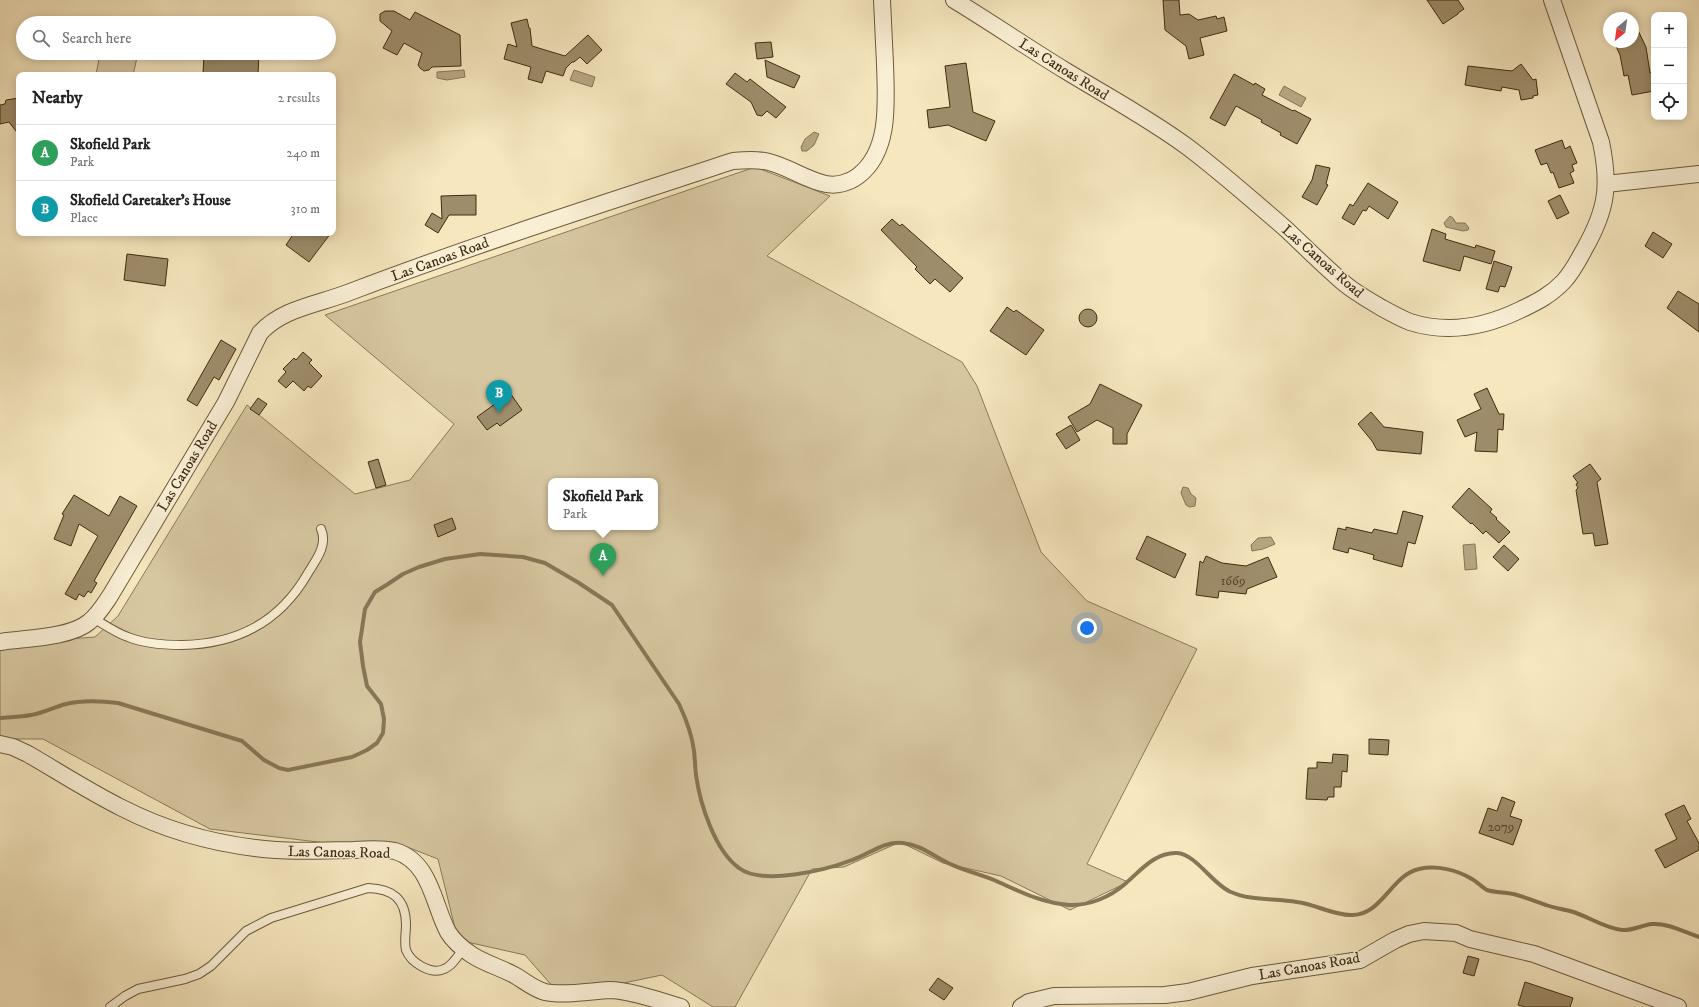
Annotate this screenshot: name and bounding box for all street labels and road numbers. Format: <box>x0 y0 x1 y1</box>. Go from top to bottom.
street label: Las Canoas Road <box>1015 34 1113 105</box>
street label: Las Canoas Road <box>1278 221 1368 303</box>
street label: Las Canoas Road <box>389 233 492 286</box>
street label: Las Canoas Road <box>153 417 222 515</box>
street label: Las Canoas Road <box>288 842 391 863</box>
street label: Las Canoas Road <box>1257 948 1362 985</box>

